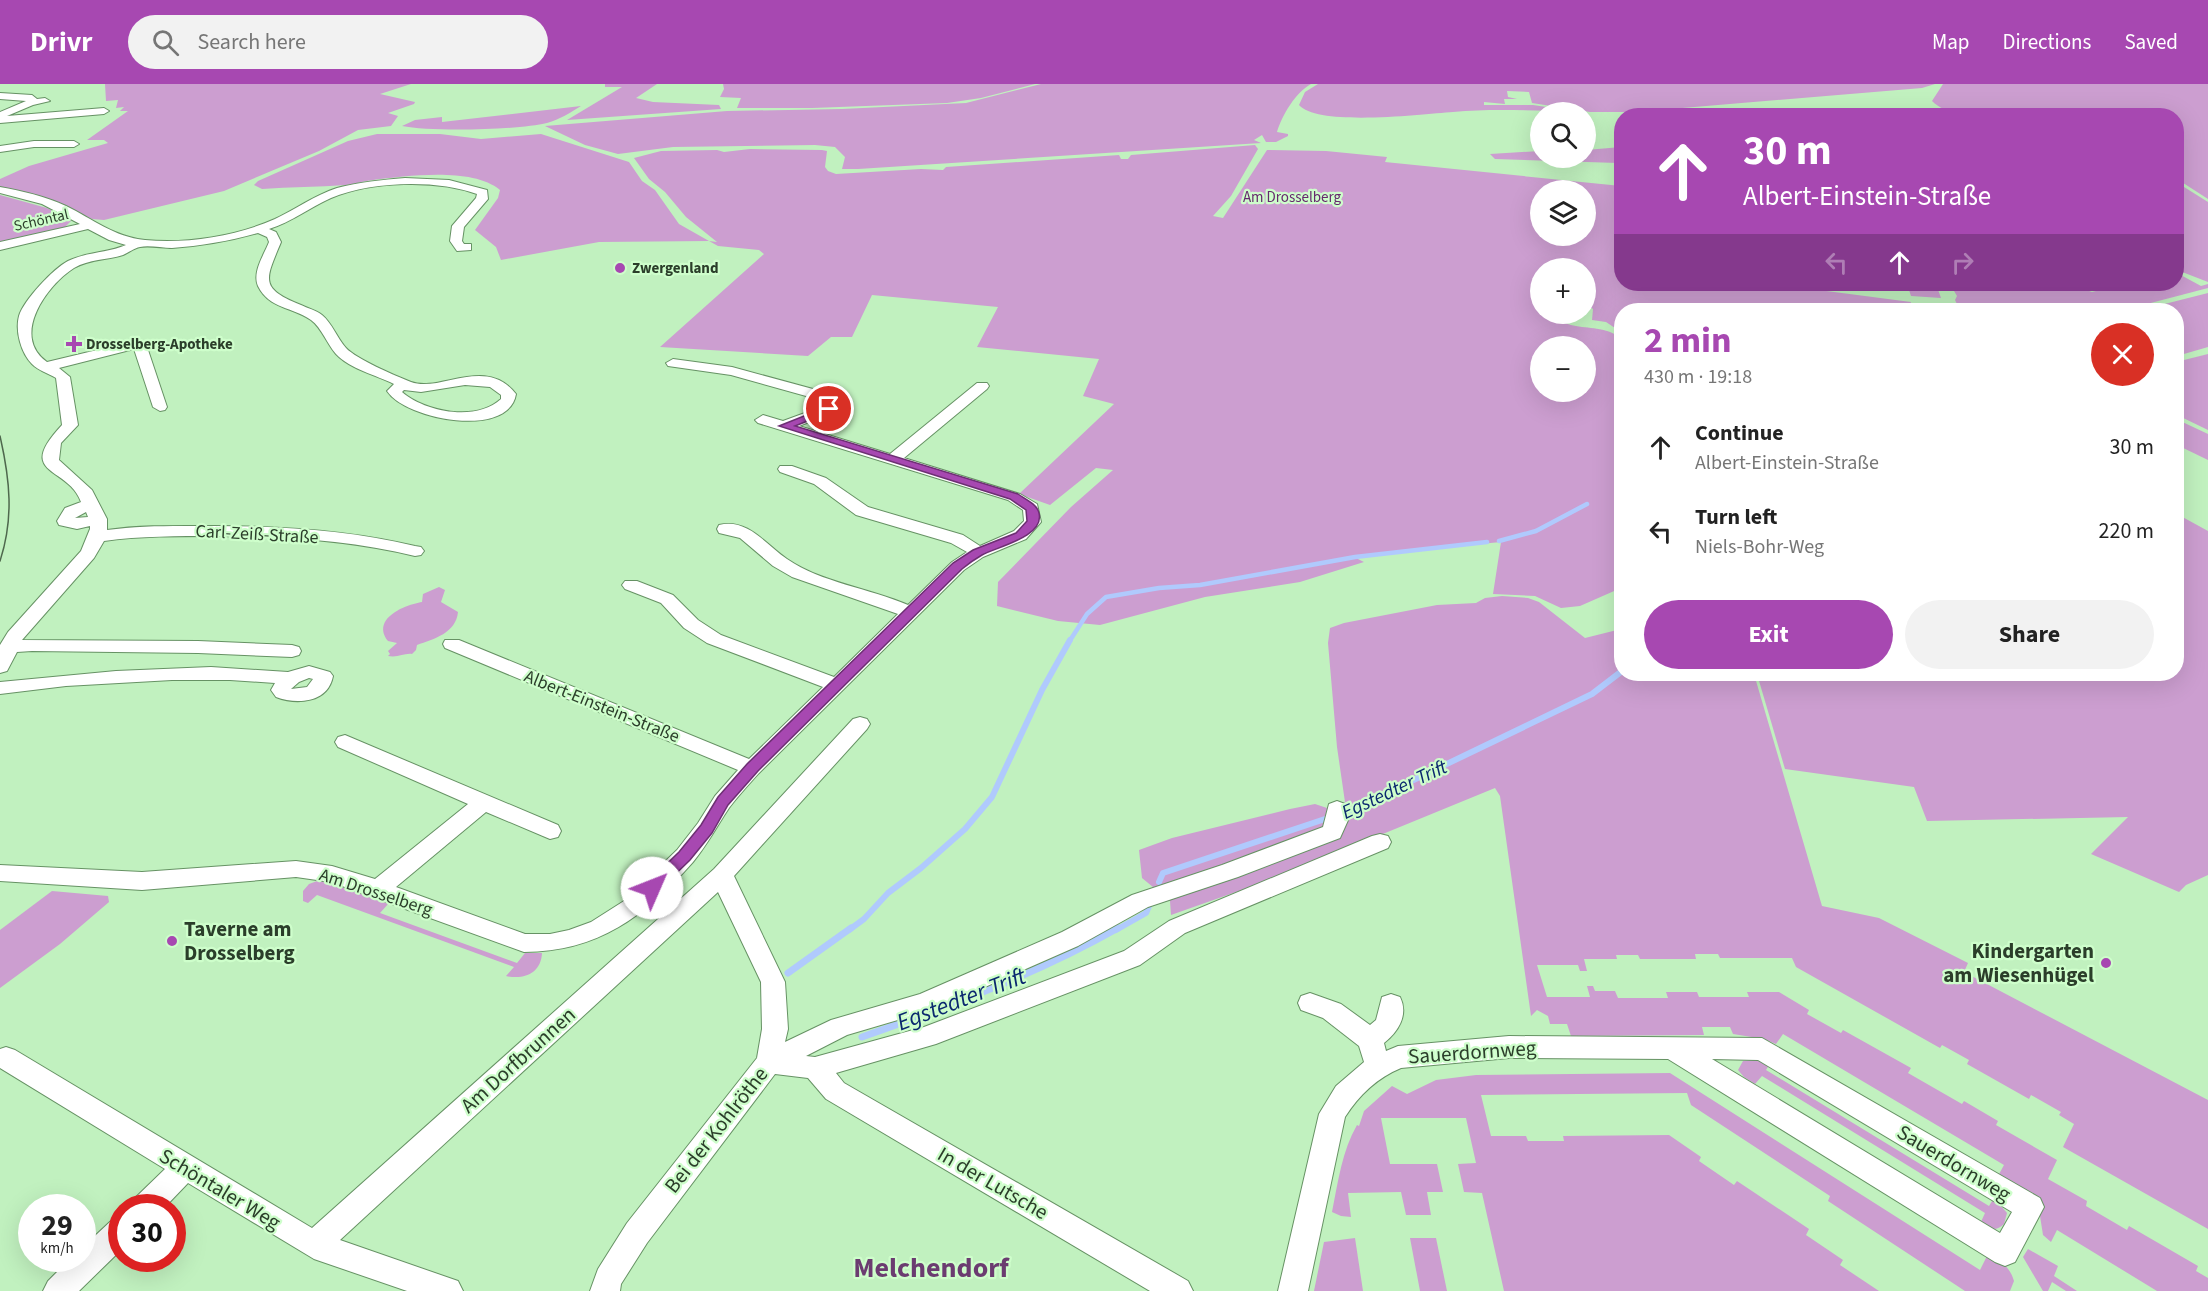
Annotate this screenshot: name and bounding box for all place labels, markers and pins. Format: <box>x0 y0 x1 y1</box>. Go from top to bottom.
place label: Zwergenland <box>632 258 719 279</box>
marker: Zwergenland <box>613 261 627 275</box>
place label: Drosselberg-Apotheke <box>86 334 233 355</box>
marker: Drosselberg-Apotheke <box>67 337 81 351</box>
pin <box>803 383 854 434</box>
place label: Taverne am Drosselberg <box>184 914 295 968</box>
marker: Taverne am Drosselberg <box>165 934 179 948</box>
place label: Kindergarten am Wiesenhügel <box>1943 936 2094 990</box>
marker: Kindergarten am Wiesenhügel <box>2099 956 2113 970</box>

